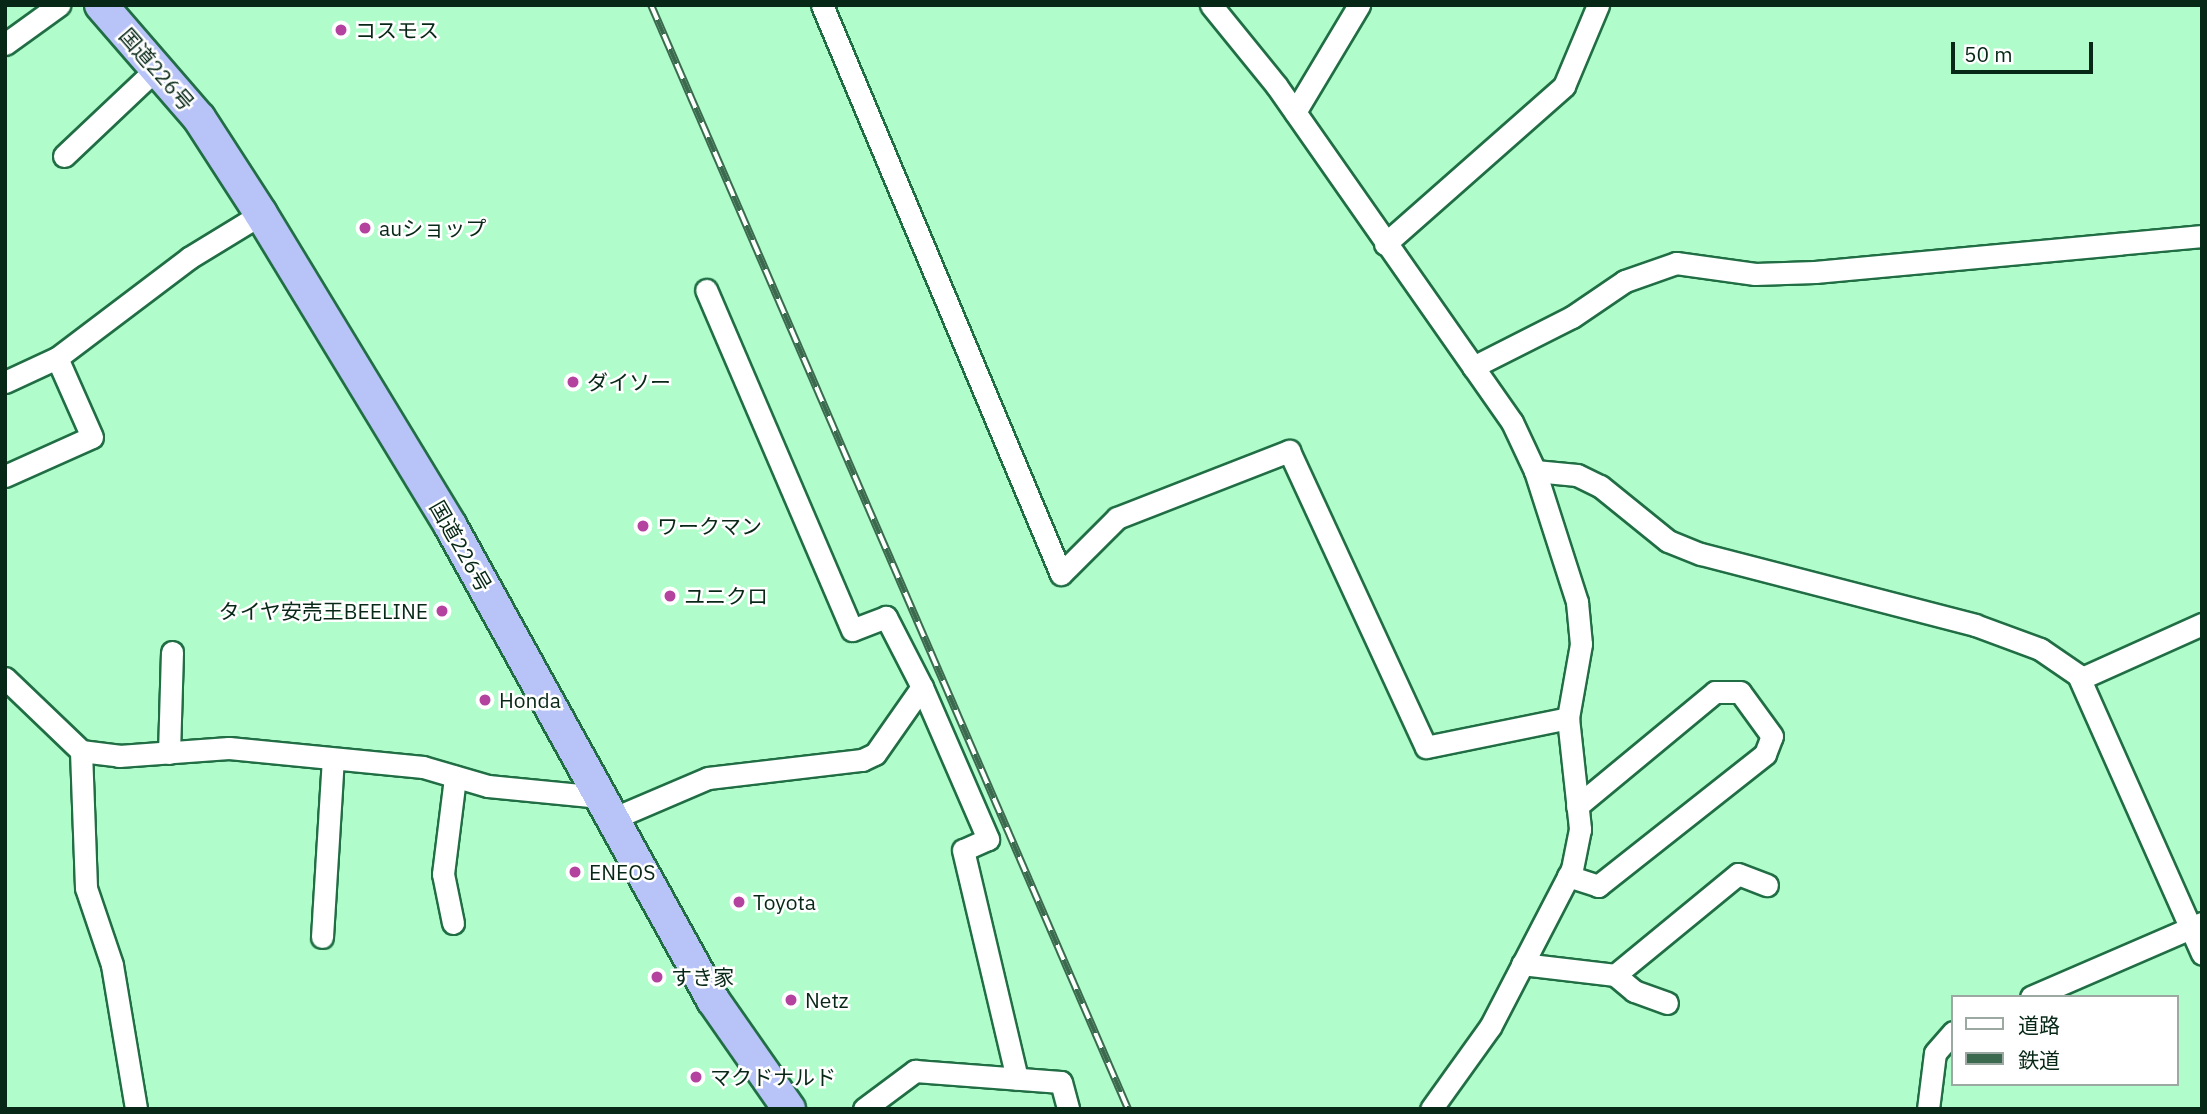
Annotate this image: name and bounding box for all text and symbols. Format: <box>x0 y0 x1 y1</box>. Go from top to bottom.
place label: コスモス <box>355 17 439 43</box>
marker: コスモス <box>333 22 349 38</box>
street label: 国道226号 <box>114 23 200 115</box>
scale bar <box>1955 28 2097 72</box>
text: 50 m <box>1964 40 2013 68</box>
place label: auショップ <box>379 215 486 241</box>
marker: auショップ <box>357 220 373 236</box>
place label: ダイソー <box>587 369 671 395</box>
marker: ダイソー <box>565 374 581 390</box>
street label: 国道226号 <box>425 496 497 596</box>
place label: ワークマン <box>657 513 762 539</box>
marker: ワークマン <box>635 518 651 534</box>
place label: ユニクロ <box>684 583 768 609</box>
marker: ユニクロ <box>662 588 678 604</box>
place label: タイヤ安売王BEELINE <box>218 598 428 624</box>
marker: タイヤ安売王BEELINE <box>434 603 450 619</box>
place label: Honda <box>499 687 561 713</box>
marker: Honda <box>477 692 493 708</box>
place label: ENEOS <box>589 859 655 885</box>
marker: ENEOS <box>567 864 583 880</box>
place label: Toyota <box>753 889 816 915</box>
marker: Toyota <box>731 894 747 910</box>
place label: すき家 <box>671 964 734 990</box>
marker: すき家 <box>649 969 665 985</box>
place label: Netz <box>805 987 848 1013</box>
marker: Netz <box>783 992 799 1008</box>
legend <box>1952 995 2179 1086</box>
text: 道路 <box>2018 1011 2060 1039</box>
text: 鉄道 <box>2018 1046 2060 1074</box>
place label: マクドナルド <box>710 1064 836 1090</box>
marker: マクドナルド <box>688 1069 704 1085</box>

